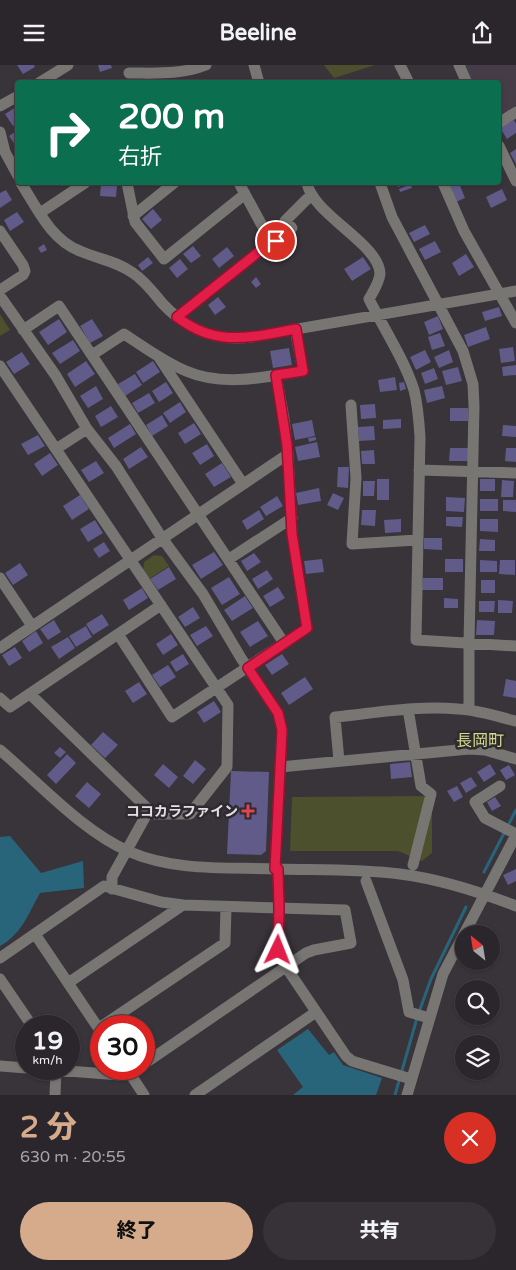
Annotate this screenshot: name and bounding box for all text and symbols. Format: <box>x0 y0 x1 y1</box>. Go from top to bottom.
icon: menu <box>20 19 48 47</box>
icon: share <box>468 19 496 47</box>
text: Beeline <box>220 20 296 46</box>
text: 200 m <box>118 96 225 138</box>
icon: right <box>35 100 100 165</box>
text: 右折 <box>118 144 162 170</box>
pin <box>255 220 297 262</box>
icon: arrive <box>262 227 290 255</box>
district label: 長岡町 <box>456 731 504 751</box>
place label: ココカラファイン <box>126 803 238 820</box>
marker: ココカラファイン <box>242 805 254 817</box>
position arrow <box>251 923 303 975</box>
north arrow <box>455 925 500 970</box>
map controls <box>455 925 500 1080</box>
button: search <box>455 980 500 1025</box>
speed limit sign: 30 <box>90 1015 155 1080</box>
text: 19 <box>32 1026 63 1056</box>
button: layers <box>455 1035 500 1080</box>
text: km/h <box>32 1053 63 1067</box>
text: 2 分 <box>20 1109 77 1146</box>
button: close <box>444 1112 496 1164</box>
text: 630 m · 20:55 <box>20 1147 126 1167</box>
button: 終了 <box>20 1202 253 1260</box>
button: 共有 <box>263 1202 496 1260</box>

